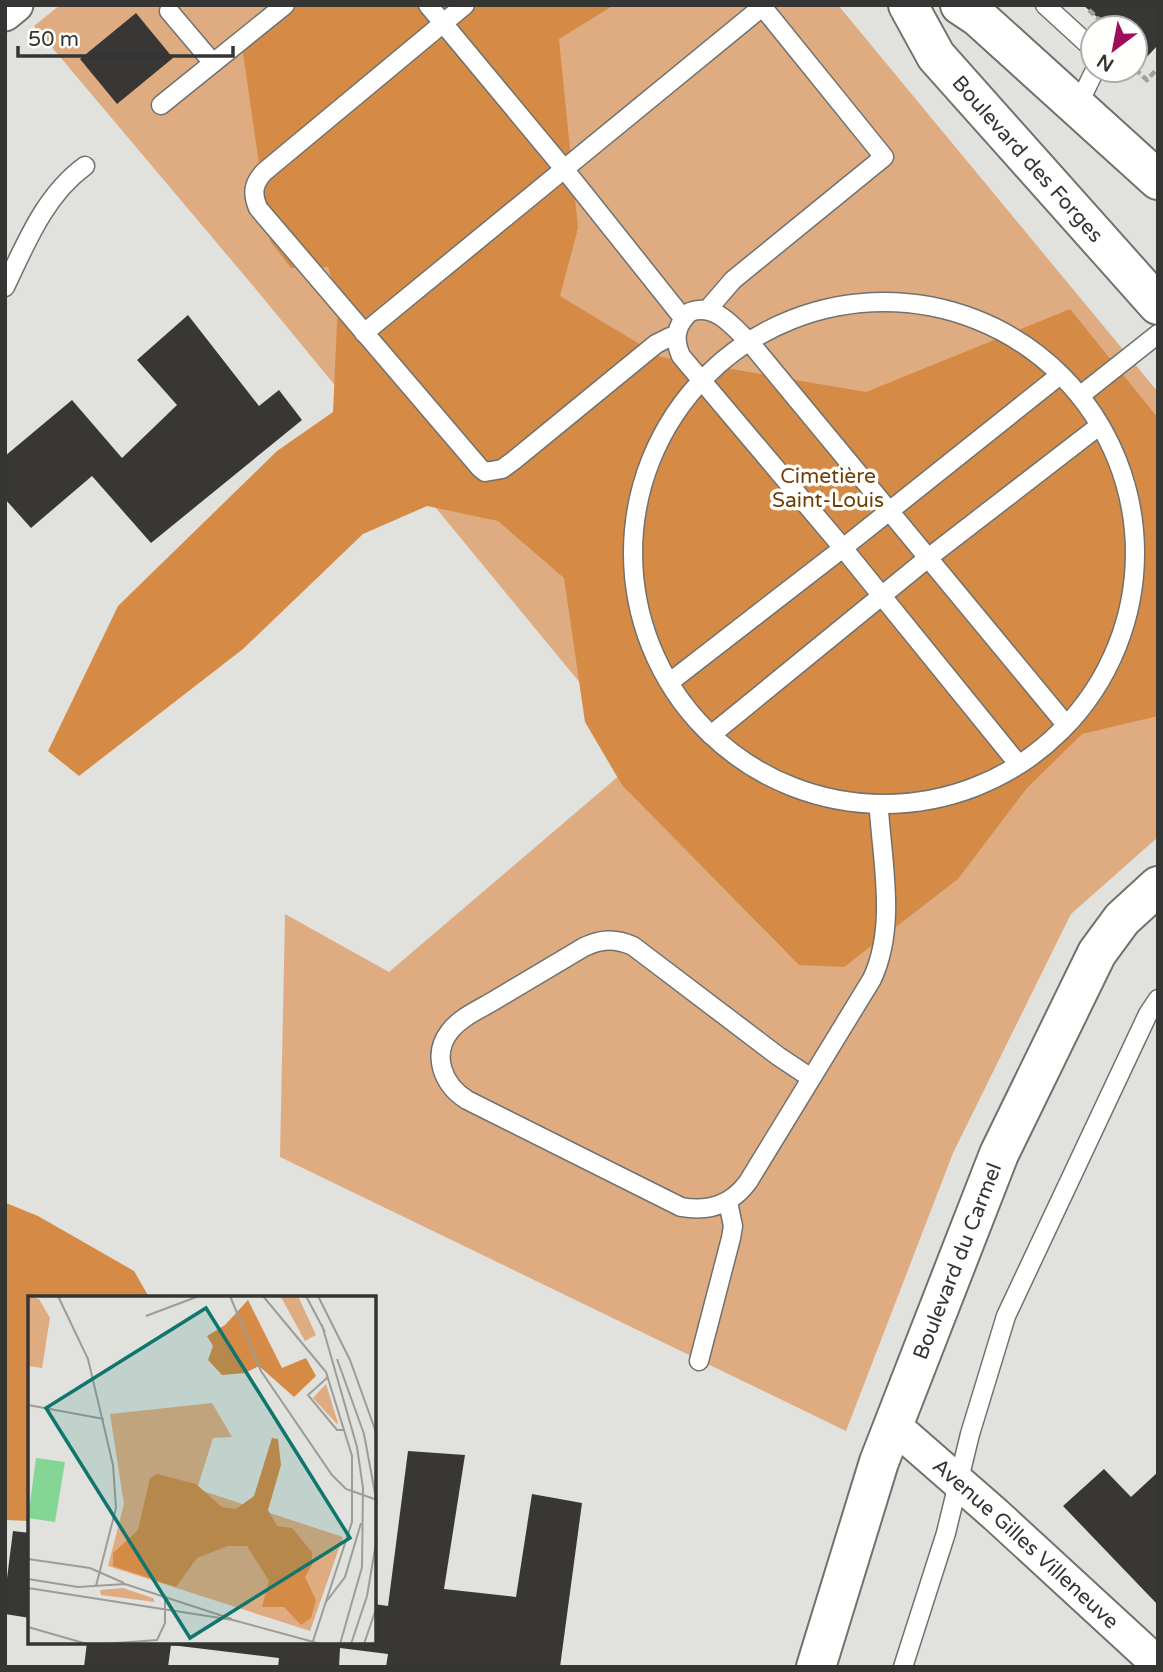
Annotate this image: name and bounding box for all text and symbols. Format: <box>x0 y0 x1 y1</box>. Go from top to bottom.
scale bar <box>18 14 233 58</box>
north arrow <box>1079 14 1149 84</box>
text: 50 m <box>28 27 79 52</box>
text: N <box>1093 49 1118 76</box>
street label: Boulevard des Forges <box>947 71 1108 248</box>
park label: Cimetière Saint-Louis <box>772 464 884 513</box>
street label: Boulevard du Carmel <box>908 1160 1007 1363</box>
inset map <box>28 1296 376 1644</box>
street label: Avenue Gilles Villeneuve <box>927 1453 1124 1634</box>

